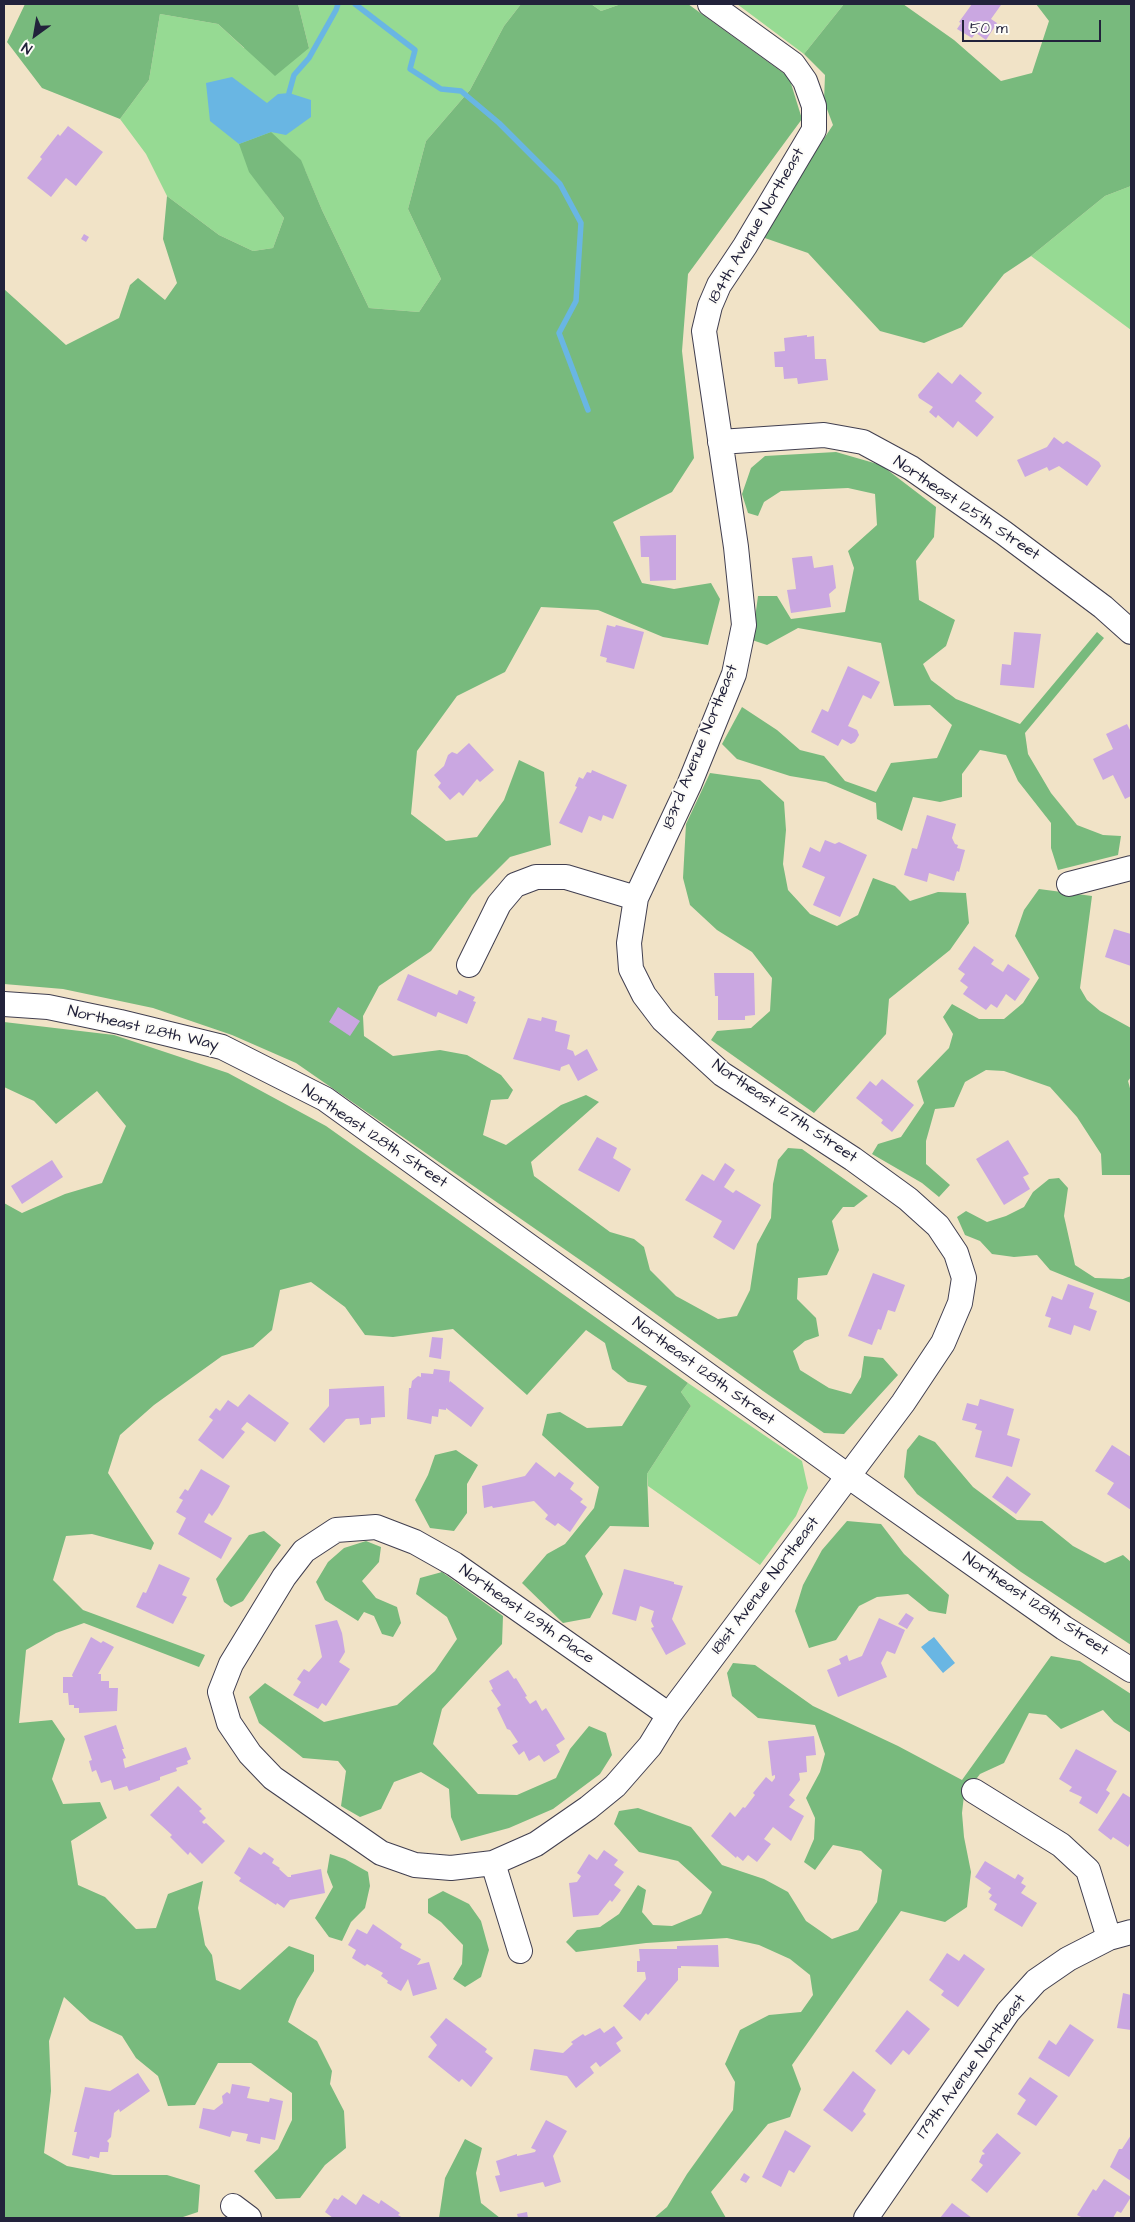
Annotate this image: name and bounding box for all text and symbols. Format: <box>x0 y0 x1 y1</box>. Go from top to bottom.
north arrow <box>10 10 60 60</box>
scale bar <box>965 10 1104 42</box>
text: 50 m <box>970 18 1008 39</box>
text: N <box>18 37 36 59</box>
street label: 184th Avenue Northeast <box>705 145 809 307</box>
street label: Northeast 125th Street <box>889 453 1043 565</box>
street label: 183rd Avenue Northeast <box>659 662 743 832</box>
street label: Northeast 128th Way <box>66 1002 220 1056</box>
street label: Northeast 127th Street <box>708 1056 860 1168</box>
street label: Northeast 128th Street <box>297 1081 451 1193</box>
street label: Northeast 128th Street <box>628 1314 778 1430</box>
street label: 181st Avenue Northeast <box>708 1513 824 1659</box>
street label: Northeast 128th Street <box>958 1549 1112 1661</box>
street label: Northeast 129th Place <box>455 1561 597 1669</box>
street label: 179th Avenue Northeast <box>913 1991 1031 2143</box>

